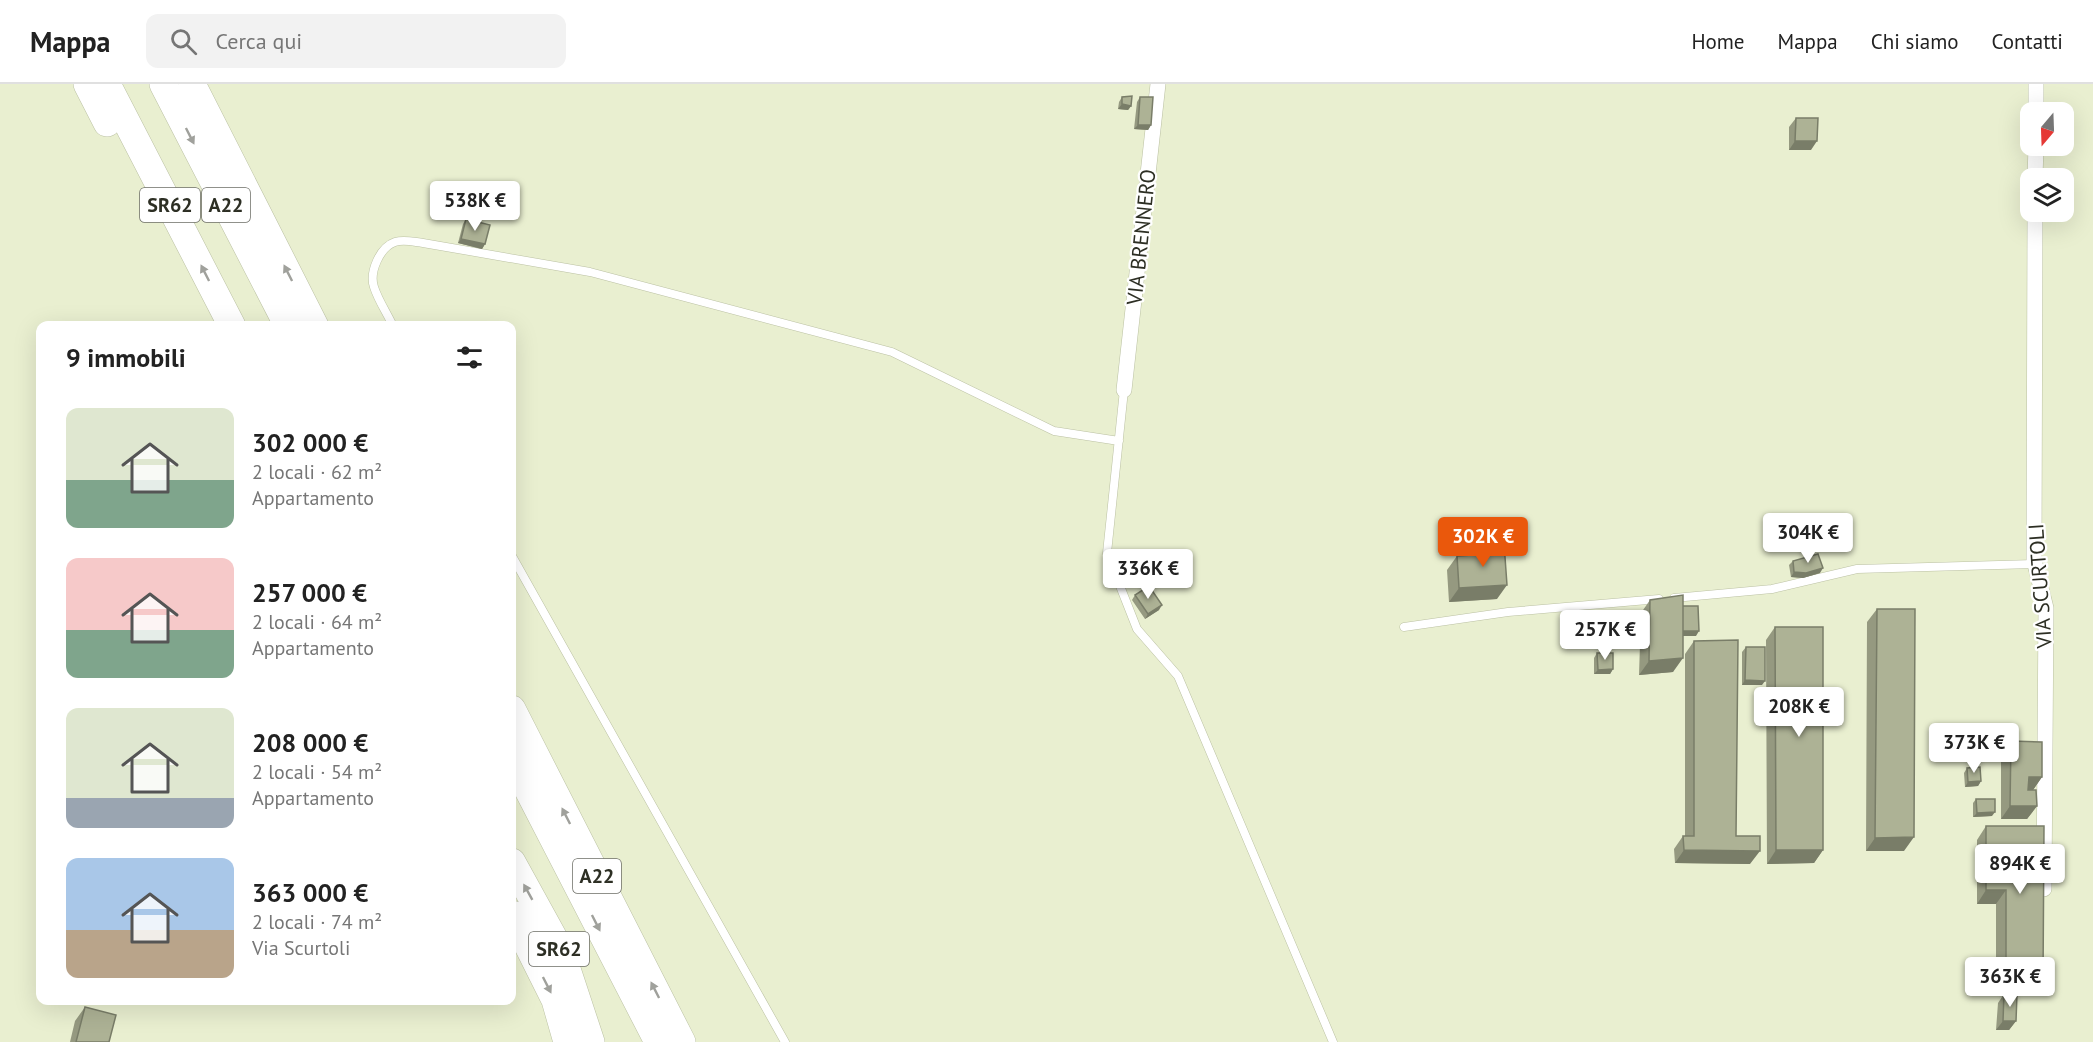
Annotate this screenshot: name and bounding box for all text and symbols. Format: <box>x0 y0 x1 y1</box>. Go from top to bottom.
search box <box>146 14 566 68</box>
text: Mappa <box>30 23 110 60</box>
icon: search <box>167 25 200 58</box>
text: Cerca qui <box>215 27 302 55</box>
text: Home <box>1691 28 1745 55</box>
text: Mappa <box>1778 28 1838 55</box>
text: Chi siamo <box>1871 28 1959 55</box>
text: Contatti <box>1992 28 2063 55</box>
north arrow <box>2020 102 2074 156</box>
map controls <box>2020 102 2074 222</box>
one-way arrow <box>185 128 195 145</box>
street label: VIA BRENNERO <box>1120 168 1162 307</box>
button: layers <box>2020 168 2074 222</box>
pin: 538K € <box>426 181 524 232</box>
text: 538K € <box>444 187 506 213</box>
road number: SR62 <box>140 188 200 222</box>
road number: A22 <box>202 188 250 222</box>
one-way arrow <box>200 265 210 282</box>
one-way arrow <box>284 265 293 282</box>
text: 9 immobili <box>66 341 186 374</box>
icon: filters <box>453 341 486 374</box>
text: 302 000 € <box>252 426 368 459</box>
icon: home <box>114 432 186 504</box>
text: 2 locali · 62 m² <box>252 459 382 485</box>
text: Appartamento <box>252 485 374 511</box>
pin: 304K € <box>1759 513 1857 564</box>
pin: 302K € <box>1434 517 1532 568</box>
text: 304K € <box>1777 519 1839 545</box>
text: 302K € <box>1452 523 1514 549</box>
street label: VIA SCURTOLI <box>2022 523 2058 650</box>
pin: 336K € <box>1099 549 1197 600</box>
text: 336K € <box>1117 555 1179 581</box>
text: 257 000 € <box>252 576 367 609</box>
icon: home <box>114 582 186 654</box>
text: 2 locali · 64 m² <box>252 609 382 635</box>
pin: 257K € <box>1556 610 1654 661</box>
text: 257K € <box>1574 616 1636 642</box>
text: Appartamento <box>252 635 374 661</box>
pin: 208K € <box>1750 687 1848 738</box>
text: 208K € <box>1768 693 1830 719</box>
pin: 373K € <box>1925 723 2023 774</box>
text: 208 000 € <box>252 726 368 759</box>
text: 373K € <box>1943 729 2005 755</box>
icon: home <box>114 732 186 804</box>
text: 2 locali · 54 m² <box>252 759 382 785</box>
text: Appartamento <box>252 785 374 811</box>
one-way arrow <box>562 808 571 825</box>
pin: 894K € <box>1971 844 2069 895</box>
text: 894K € <box>1989 850 2051 876</box>
road number: A22 <box>573 859 621 893</box>
text: 363 000 € <box>252 876 368 909</box>
icon: home <box>114 882 186 954</box>
one-way arrow <box>523 883 533 900</box>
text: 2 locali · 74 m² <box>252 909 382 935</box>
one-way arrow <box>591 915 601 932</box>
road number: SR62 <box>529 932 589 966</box>
text: Via Scurtoli <box>252 935 350 961</box>
pin: 363K € <box>1961 957 2059 1008</box>
text: 363K € <box>1979 963 2041 989</box>
one-way arrow <box>542 976 552 994</box>
one-way arrow <box>651 981 661 999</box>

